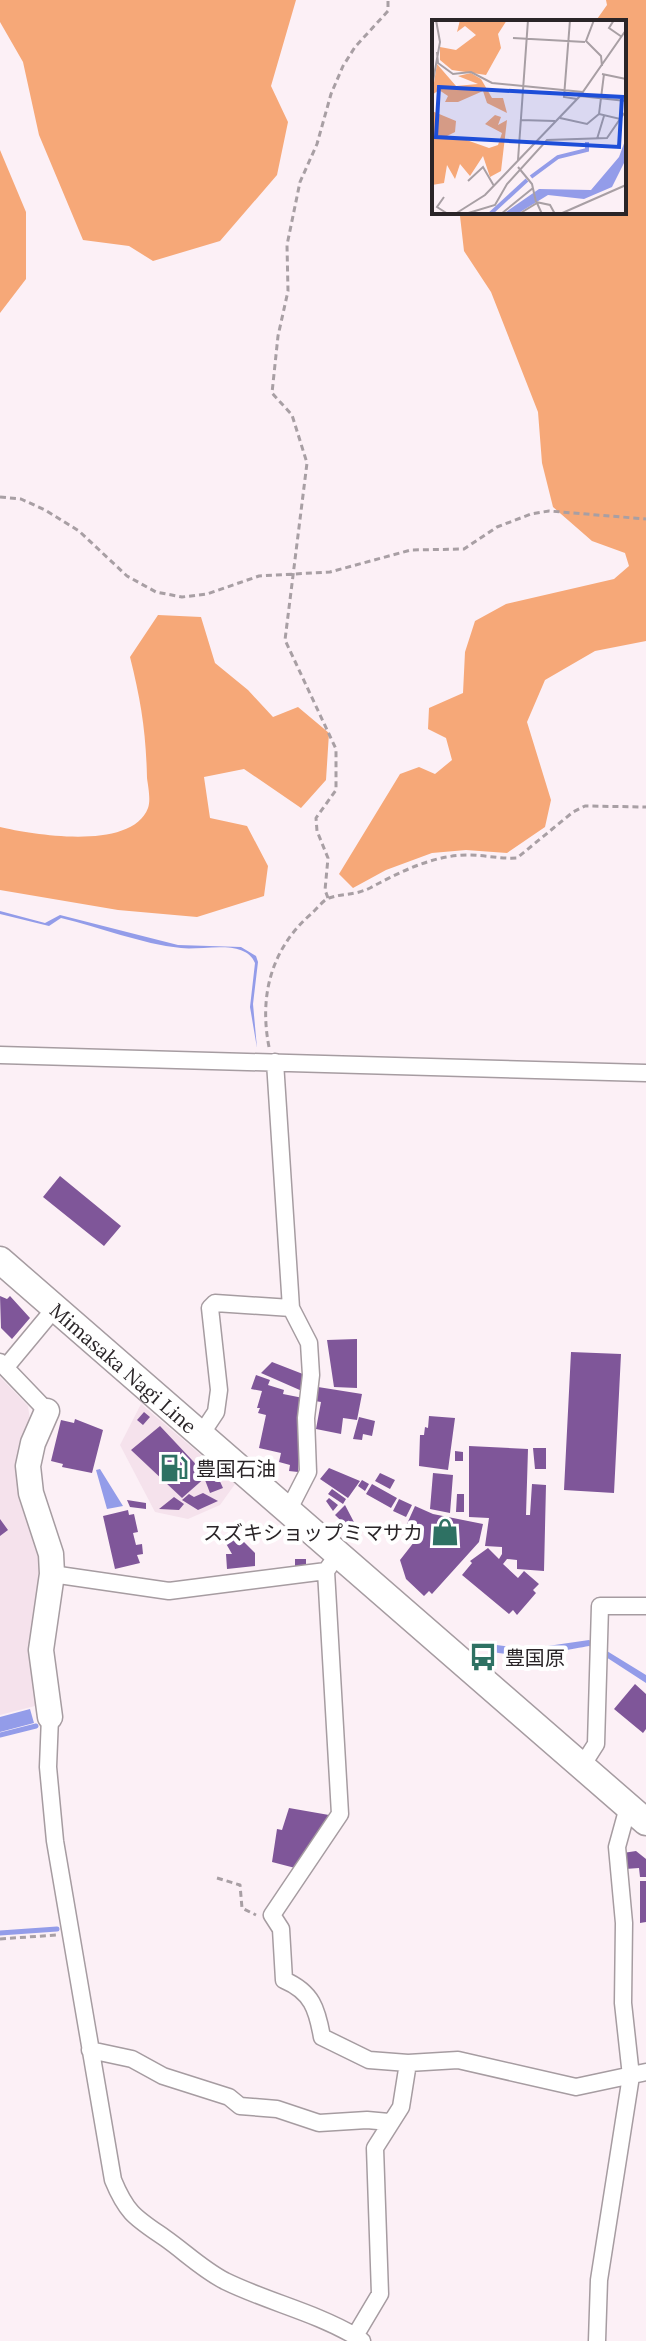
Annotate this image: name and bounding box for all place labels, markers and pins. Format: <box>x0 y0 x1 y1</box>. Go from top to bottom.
fuel station icon: 豊国石油 <box>159 1453 189 1483</box>
place label: 豊国石油 <box>196 1456 276 1481</box>
shop icon: スズキショップミマサカ <box>430 1517 460 1547</box>
place label: スズキショップミマサカ <box>203 1520 423 1545</box>
bus stop icon: 豊国原 <box>468 1642 498 1672</box>
place label: 豊国原 <box>505 1645 565 1670</box>

